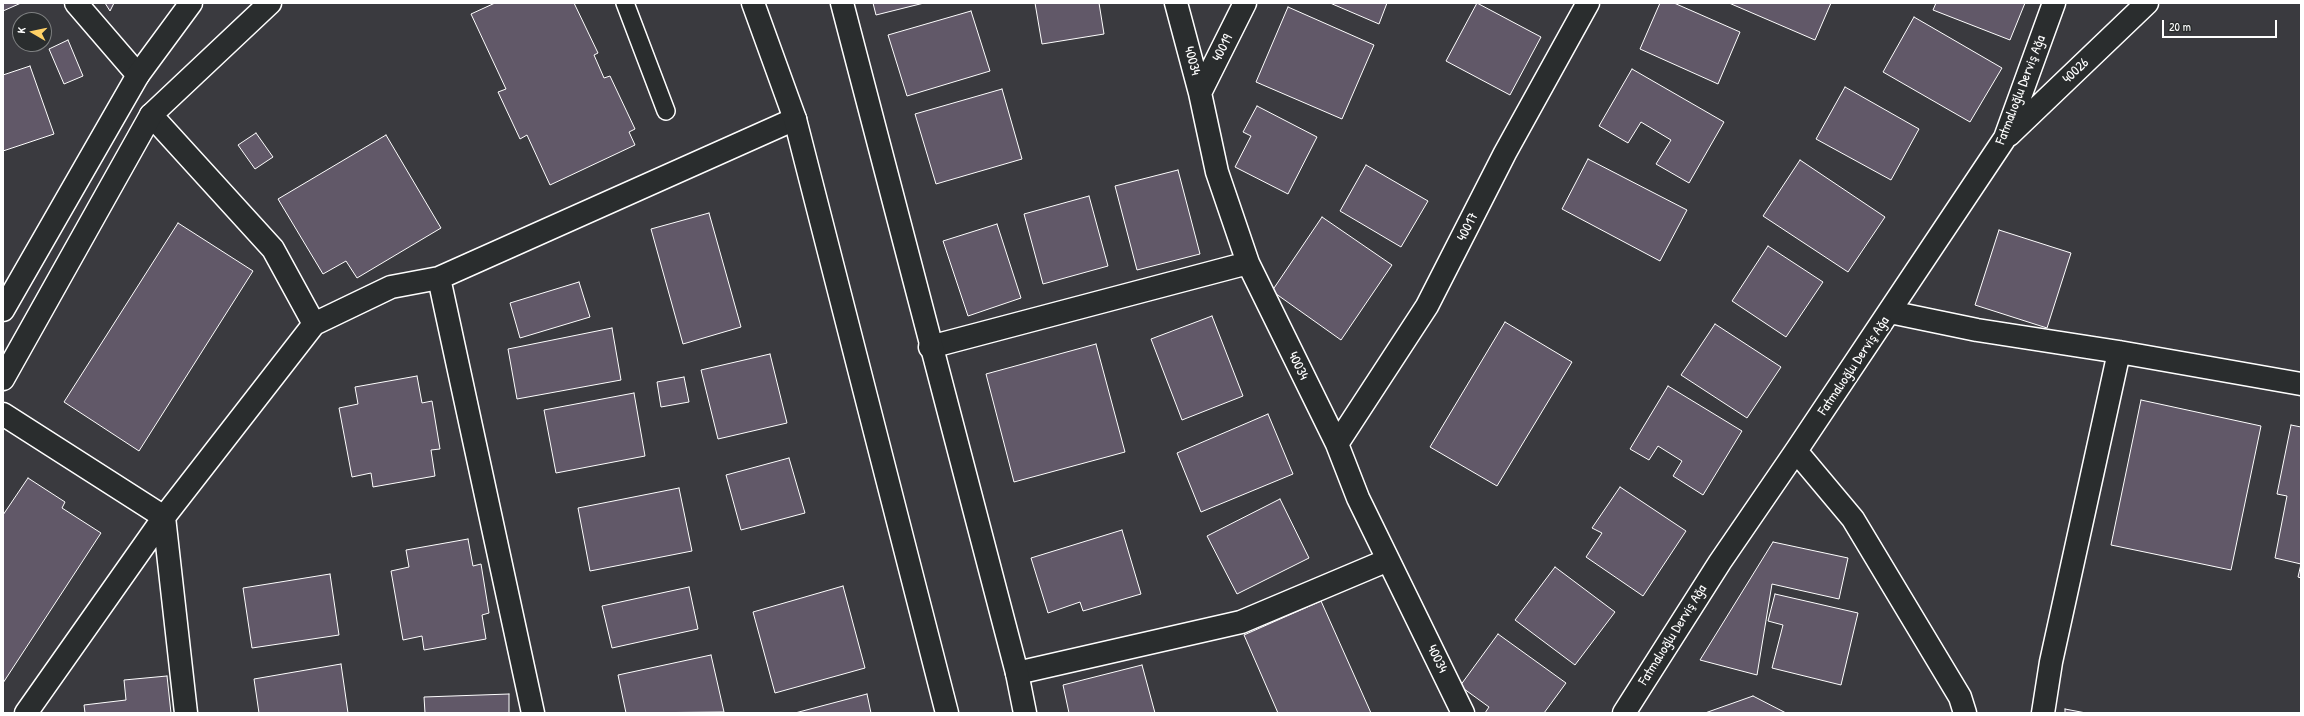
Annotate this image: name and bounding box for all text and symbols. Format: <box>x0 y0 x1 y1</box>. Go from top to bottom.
north arrow <box>12 12 52 52</box>
scale bar <box>2164 12 2279 38</box>
text: 20 m <box>2169 18 2191 35</box>
text: K <box>14 26 28 34</box>
street label: 40019 <box>1209 32 1237 64</box>
street label: Fatmalıoğlu Derviş Ağa <box>1992 33 2050 147</box>
street label: 40034 <box>1180 45 1204 77</box>
street label: 40026 <box>2059 55 2093 87</box>
street label: 40017 <box>1454 210 1482 244</box>
street label: Fatmalıoğlu Derviş Ağa <box>1815 313 1893 419</box>
street label: 40034 <box>1284 349 1312 383</box>
street label: Fatmalıoğlu Derviş Ağa <box>1635 582 1711 688</box>
street label: 40034 <box>1423 642 1451 676</box>

